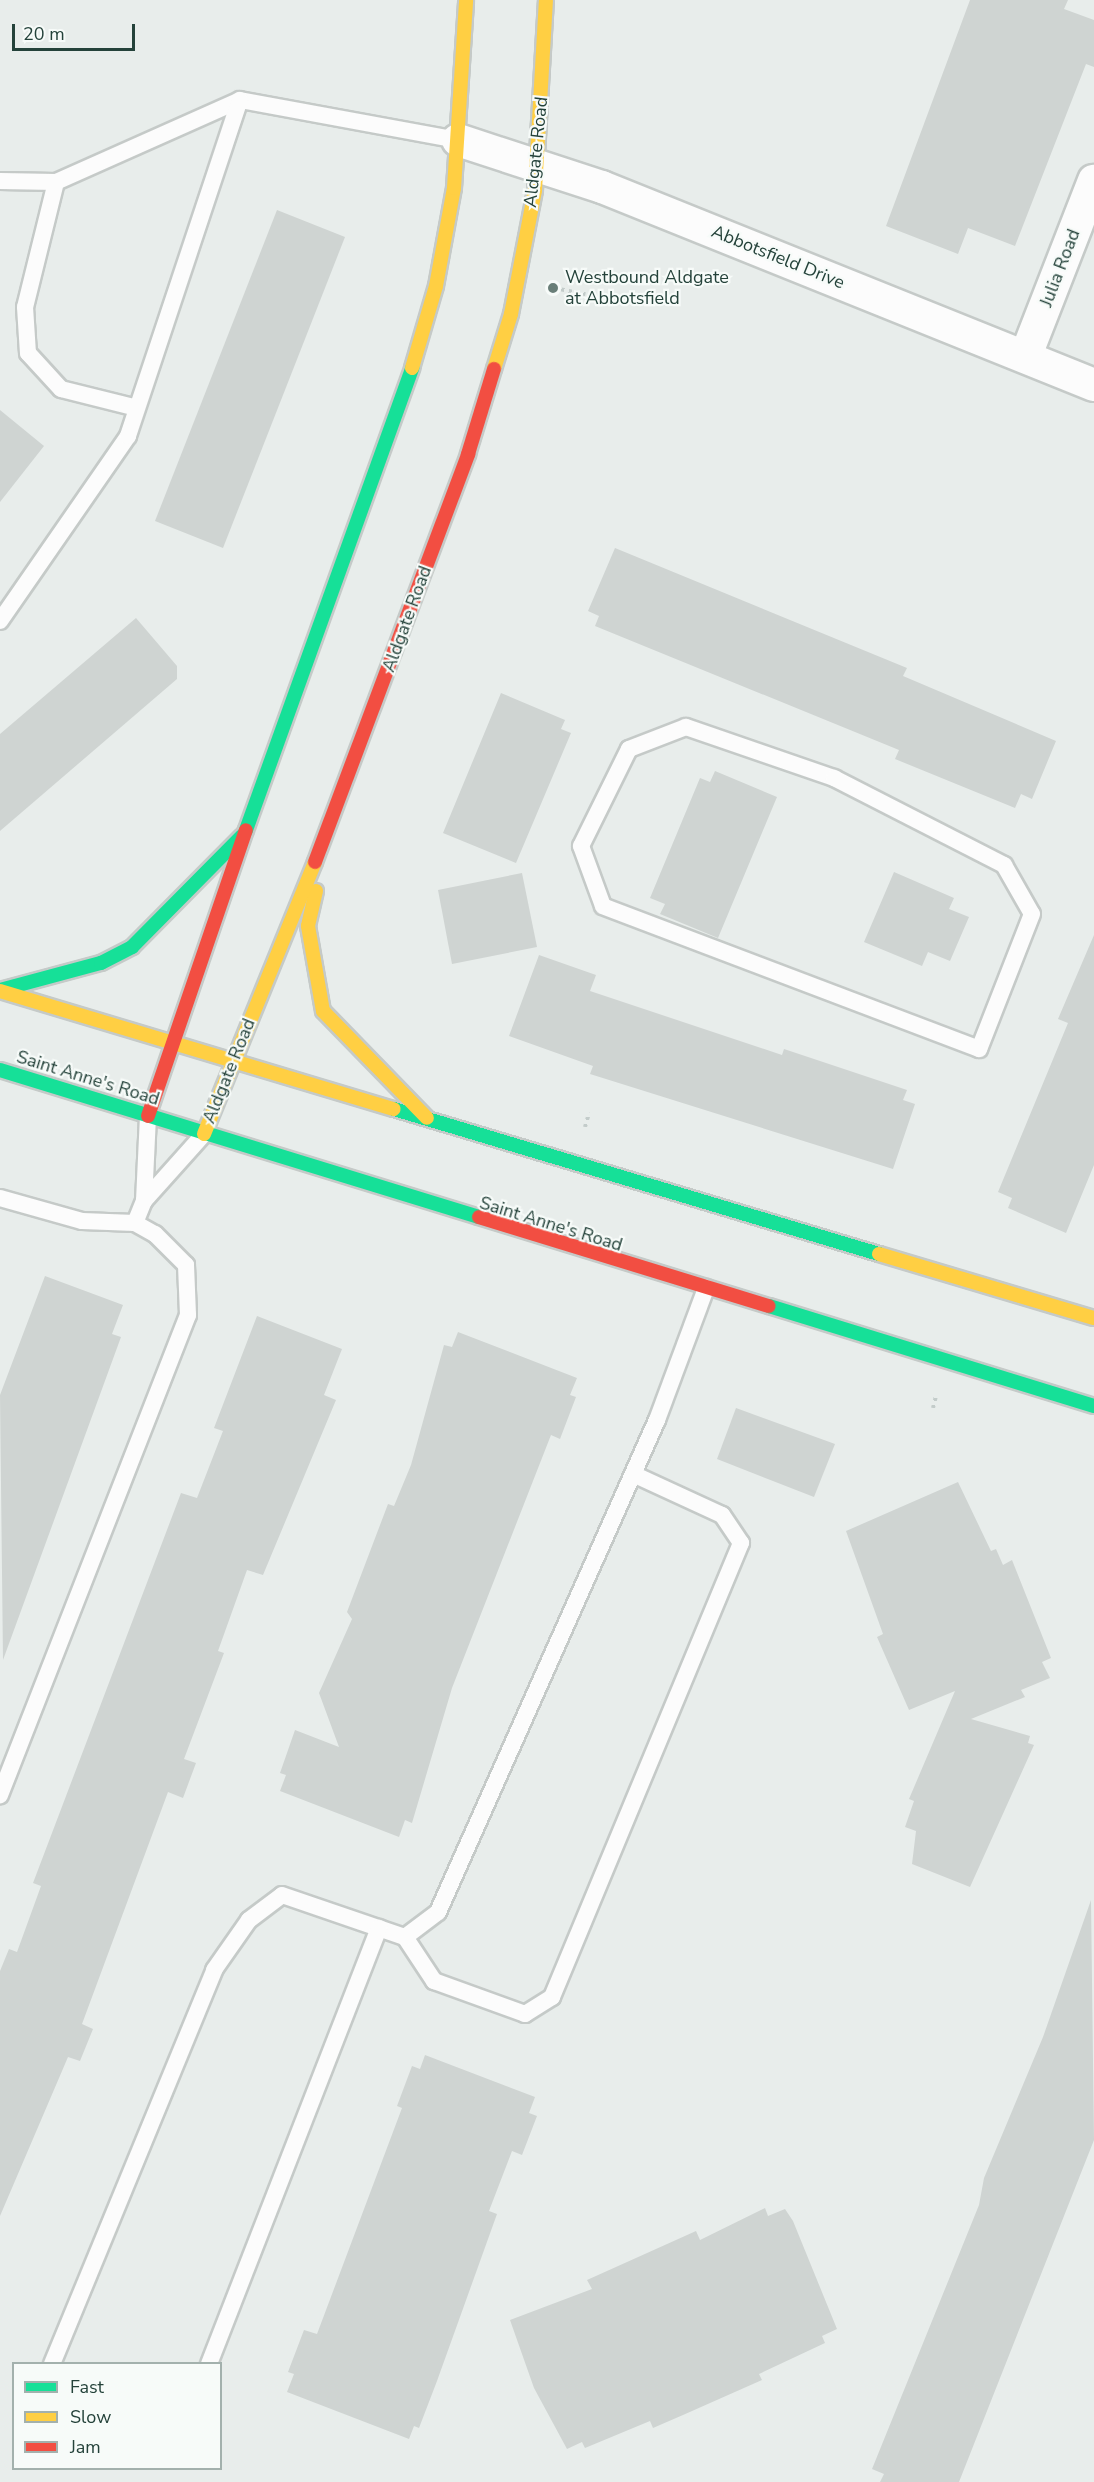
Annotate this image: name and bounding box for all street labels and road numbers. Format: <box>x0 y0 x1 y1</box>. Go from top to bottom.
street label: Aldgate Road <box>519 96 553 208</box>
street label: Abbotsfield Drive <box>708 220 848 294</box>
street label: Julia Road <box>1035 226 1085 310</box>
street label: Aldgate Road <box>378 563 436 675</box>
street label: Aldgate Road <box>198 1015 260 1127</box>
street label: Saint Anne's Road <box>14 1046 162 1110</box>
street label: Saint Anne's Road <box>477 1192 625 1256</box>

